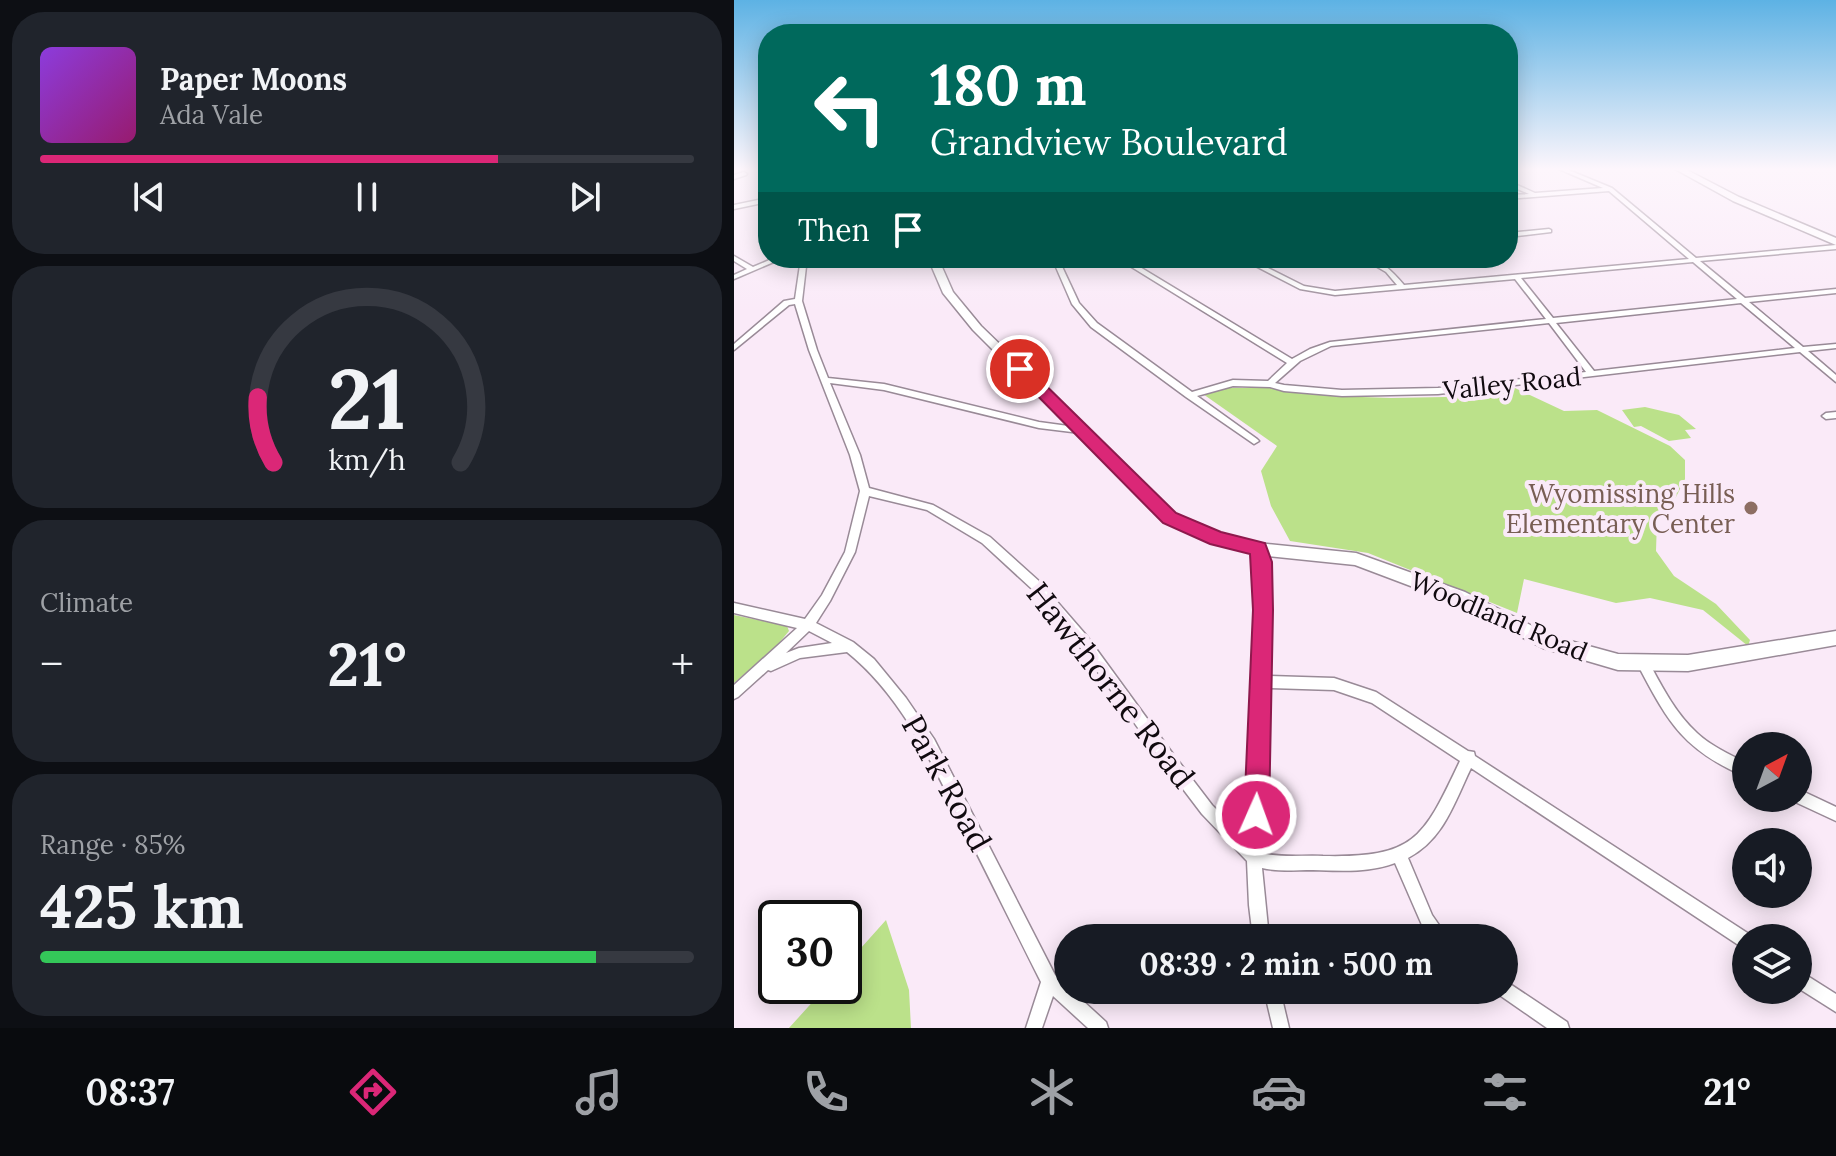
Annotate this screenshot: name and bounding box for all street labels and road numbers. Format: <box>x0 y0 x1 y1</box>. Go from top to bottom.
street label: Valley Road <box>1440 359 1583 407</box>
street label: Woodland Road <box>1405 564 1593 668</box>
street label: Hawthorne Road <box>1018 574 1204 796</box>
street label: Park Road <box>893 708 1001 858</box>

